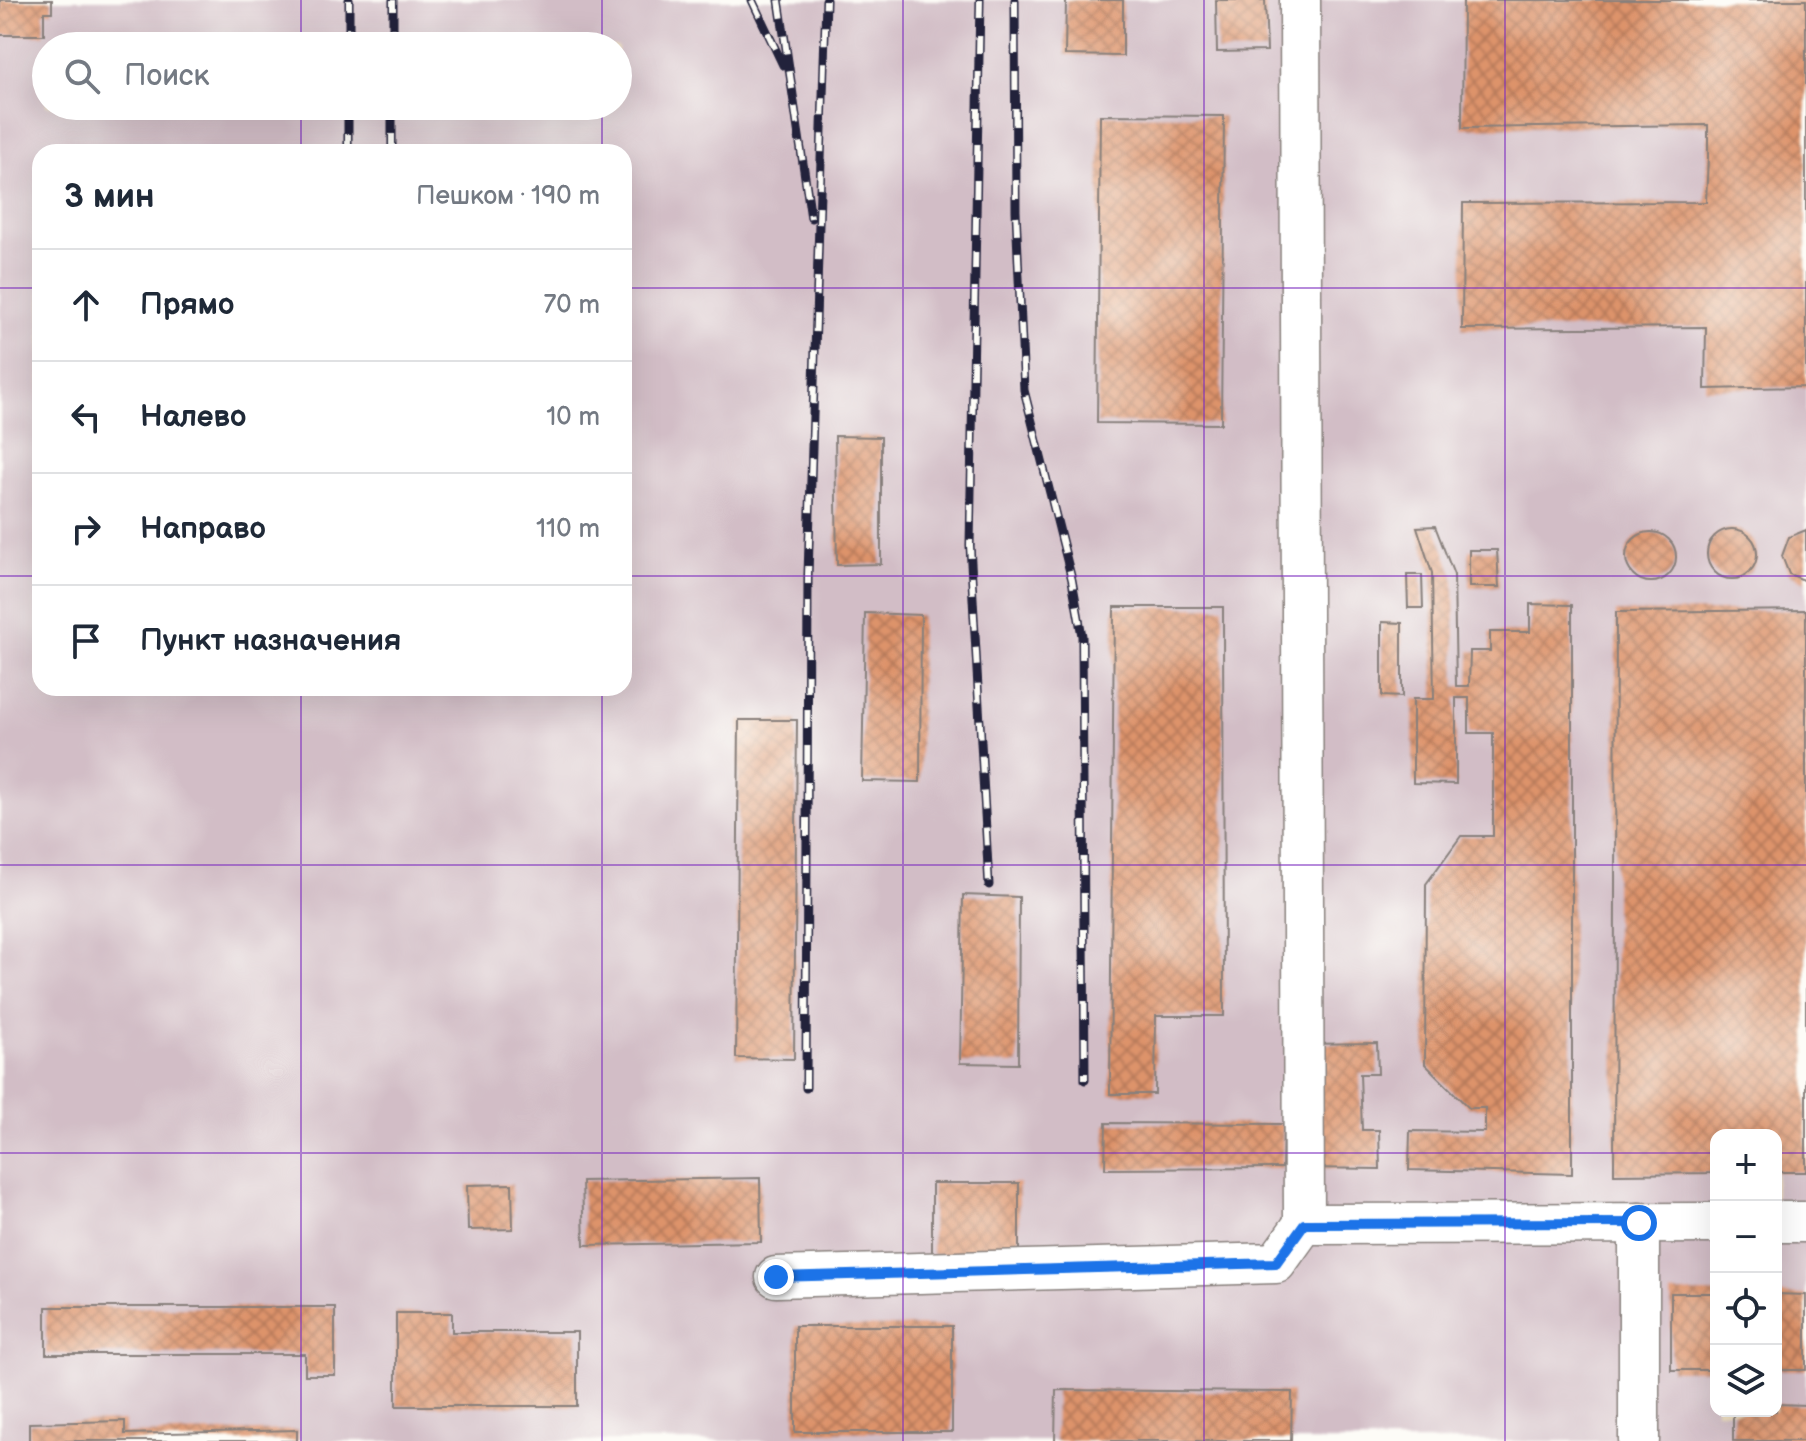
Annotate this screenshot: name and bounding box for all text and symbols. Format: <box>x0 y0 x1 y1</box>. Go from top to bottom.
search box <box>32 32 632 120</box>
icon: search <box>60 54 104 98</box>
text: Поиск <box>124 58 210 94</box>
text: 3 мин <box>64 176 155 217</box>
text: Пешком · 190 m <box>416 181 600 212</box>
icon: ahead <box>64 283 108 327</box>
text: Прямо <box>140 287 234 323</box>
text: 70 m <box>543 290 600 321</box>
icon: left <box>64 395 108 439</box>
text: Налево <box>140 399 246 435</box>
text: 10 m <box>546 402 600 433</box>
icon: right <box>64 507 108 551</box>
text: Направо <box>140 511 266 547</box>
text: 110 m <box>536 514 600 545</box>
icon: arrive <box>64 619 108 663</box>
text: Пункт назначения <box>140 623 401 659</box>
map controls <box>1710 1129 1782 1417</box>
button: + <box>1710 1129 1782 1201</box>
button: − <box>1710 1201 1782 1273</box>
route start <box>1621 1205 1657 1241</box>
route end <box>758 1259 794 1295</box>
button: locate <box>1710 1273 1782 1345</box>
button: layers <box>1710 1345 1782 1417</box>

